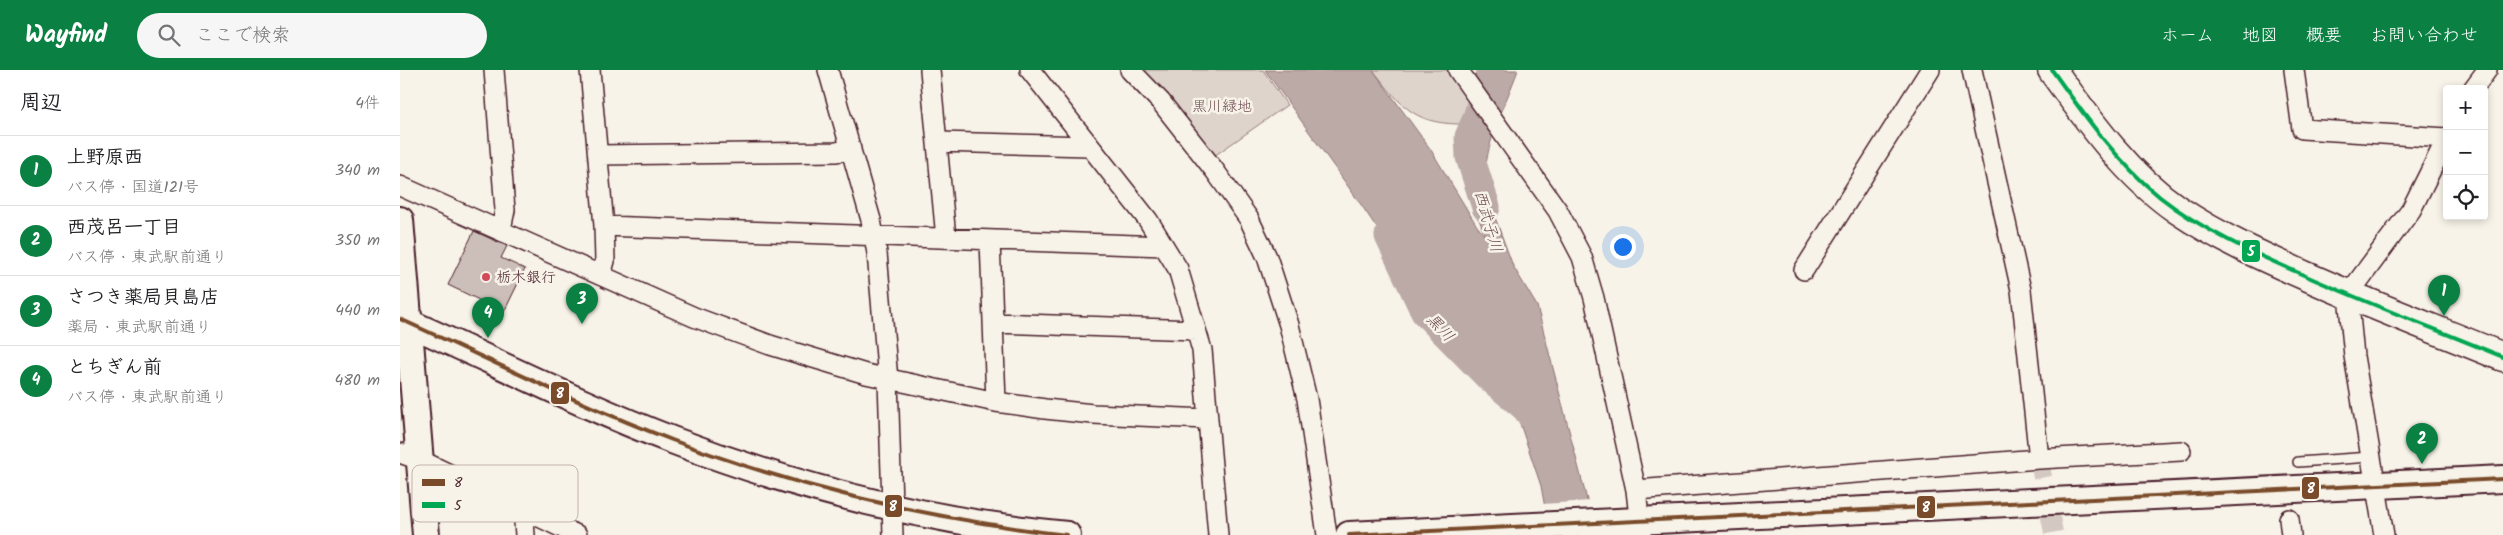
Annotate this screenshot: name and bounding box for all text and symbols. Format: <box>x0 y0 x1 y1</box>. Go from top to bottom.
search box <box>137 13 487 58</box>
text: Wayfind <box>25 16 107 55</box>
icon: search <box>155 21 183 49</box>
text: ここで検索 <box>195 21 290 51</box>
text: ホーム <box>2161 22 2214 51</box>
text: 地図 <box>2242 22 2278 51</box>
text: 概要 <box>2306 22 2342 51</box>
text: お問い合わせ <box>2370 22 2478 51</box>
map controls <box>2443 85 2488 220</box>
button: + <box>2443 85 2488 130</box>
text: 周辺 <box>20 87 62 120</box>
text: 4件 <box>355 91 380 116</box>
park label: 黒川緑地 <box>1192 95 1252 119</box>
button: − <box>2443 130 2488 175</box>
text: 上野原西 <box>67 143 143 173</box>
text: 1 <box>34 158 38 183</box>
text: 340 m <box>335 158 380 183</box>
text: バス停 · 国道121号 <box>67 175 199 200</box>
button: locate <box>2443 175 2488 220</box>
water label: 西武子川 <box>1467 187 1508 256</box>
text: 西茂呂一丁目 <box>67 213 181 243</box>
text: 2 <box>31 228 41 253</box>
text: 350 m <box>335 228 380 253</box>
your location <box>1610 234 1636 260</box>
line badge: 5 <box>2241 239 2261 263</box>
text: 5 <box>2246 241 2256 263</box>
text: バス停 · 東武駅前通り <box>67 245 228 270</box>
place label: 栃木銀行 <box>496 266 556 290</box>
marker: 栃木銀行 <box>480 271 492 283</box>
pin: 1 <box>2428 275 2460 316</box>
text: さつき薬局貝島店 <box>67 283 219 313</box>
pin: 3 <box>566 283 598 324</box>
pin: 4 <box>472 297 504 338</box>
text: 3 <box>32 298 40 323</box>
text: 440 m <box>335 298 380 323</box>
water label: 黒川 <box>1420 308 1460 348</box>
text: 薬局 · 東武駅前通り <box>67 315 212 340</box>
text: とちぎん前 <box>67 353 162 383</box>
text: 4 <box>32 368 40 393</box>
text: 480 m <box>334 368 380 393</box>
line badge: 8 <box>550 381 570 405</box>
text: 8 <box>556 383 565 405</box>
text: バス停 · 東武駅前通り <box>67 385 228 410</box>
pin: 2 <box>2406 423 2438 464</box>
legend <box>412 465 578 522</box>
text: 8 <box>454 472 463 494</box>
line badge: 8 <box>2301 476 2320 500</box>
text: 8 <box>2307 478 2316 500</box>
line badge: 8 <box>884 494 903 518</box>
text: 5 <box>454 495 463 517</box>
line badge: 8 <box>1916 495 1936 519</box>
text: 8 <box>889 496 898 518</box>
text: 8 <box>1922 497 1931 519</box>

